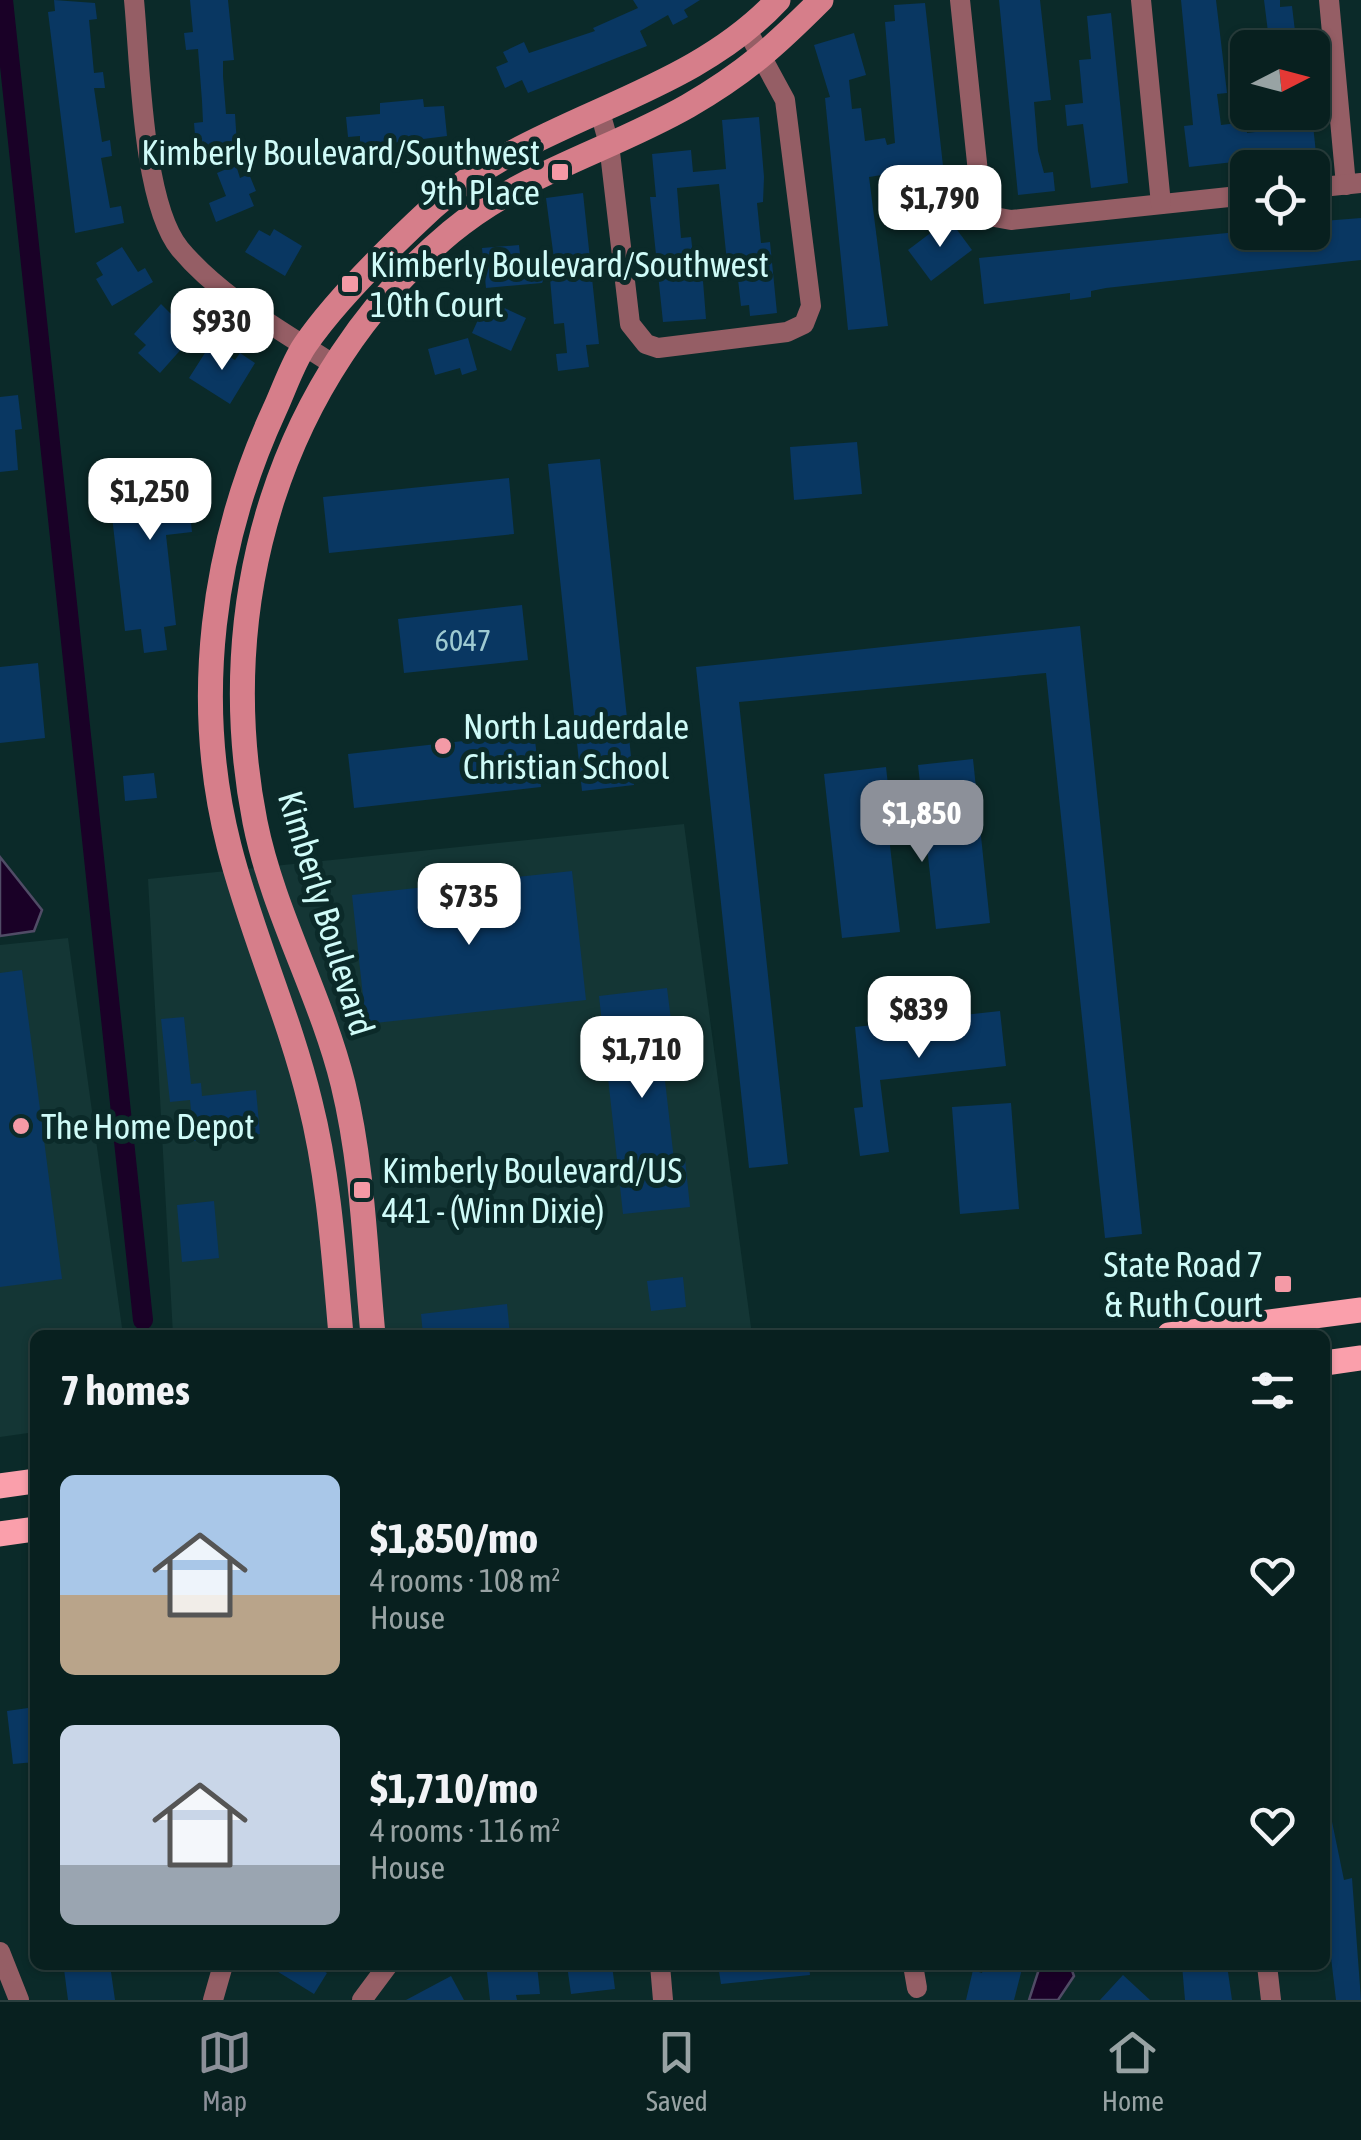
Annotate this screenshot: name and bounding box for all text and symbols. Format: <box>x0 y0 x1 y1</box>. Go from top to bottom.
north arrow <box>1230 30 1330 130</box>
map controls <box>1230 30 1330 250</box>
place label: Kimberly Boulevard/Southwest 9th Place <box>141 132 540 212</box>
button: locate <box>1230 150 1330 250</box>
marker: Kimberly Boulevard/Southwest 9th Place <box>549 161 571 183</box>
pin: $1,790 <box>859 165 1021 250</box>
text: $1,790 <box>900 179 980 216</box>
place label: Kimberly Boulevard/Southwest 10th Court <box>370 244 769 324</box>
marker: Kimberly Boulevard/Southwest 10th Court <box>339 273 361 295</box>
pin: $930 <box>163 288 281 373</box>
text: $930 <box>193 302 251 339</box>
pin: $1,250 <box>69 458 231 543</box>
text: $1,250 <box>110 472 190 509</box>
house number: 6047 <box>435 623 491 657</box>
place label: North Lauderdale Christian School <box>463 706 689 786</box>
marker: North Lauderdale Christian School <box>432 735 454 757</box>
pin: $1,850 <box>841 780 1003 865</box>
street label: Kimberly Boulevard <box>271 786 383 1040</box>
text: $1,850 <box>882 794 962 831</box>
pin: $735 <box>410 863 528 948</box>
text: $735 <box>440 877 498 914</box>
pin: $839 <box>860 976 978 1061</box>
text: $839 <box>890 990 948 1027</box>
pin: $1,710 <box>561 1016 723 1101</box>
text: $1,710 <box>602 1030 682 1067</box>
place label: The Home Depot <box>41 1106 255 1146</box>
marker: The Home Depot <box>10 1115 32 1137</box>
place label: Kimberly Boulevard/US 441 - (Winn Dixie) <box>382 1150 682 1230</box>
marker: Kimberly Boulevard/US 441 - (Winn Dixie) <box>351 1179 373 1201</box>
place label: State Road 7 & Ruth Court <box>1103 1244 1263 1324</box>
marker: State Road 7 & Ruth Court <box>1272 1273 1294 1295</box>
icon: filters <box>1245 1363 1300 1418</box>
text: 7 homes <box>60 1366 190 1414</box>
text: $1,850/mo <box>370 1514 538 1562</box>
icon: home <box>140 1515 260 1635</box>
icon: heart <box>1245 1548 1300 1603</box>
text: 4 rooms · 108 m² <box>370 1562 560 1599</box>
text: House <box>370 1599 445 1636</box>
text: $1,710/mo <box>370 1764 538 1812</box>
icon: home <box>140 1765 260 1885</box>
icon: heart <box>1245 1798 1300 1853</box>
text: 4 rooms · 116 m² <box>370 1812 560 1849</box>
text: House <box>370 1849 445 1886</box>
tab: Map <box>197 2025 252 2117</box>
tab: Saved <box>646 2025 708 2117</box>
tab: Home <box>1102 2025 1164 2117</box>

